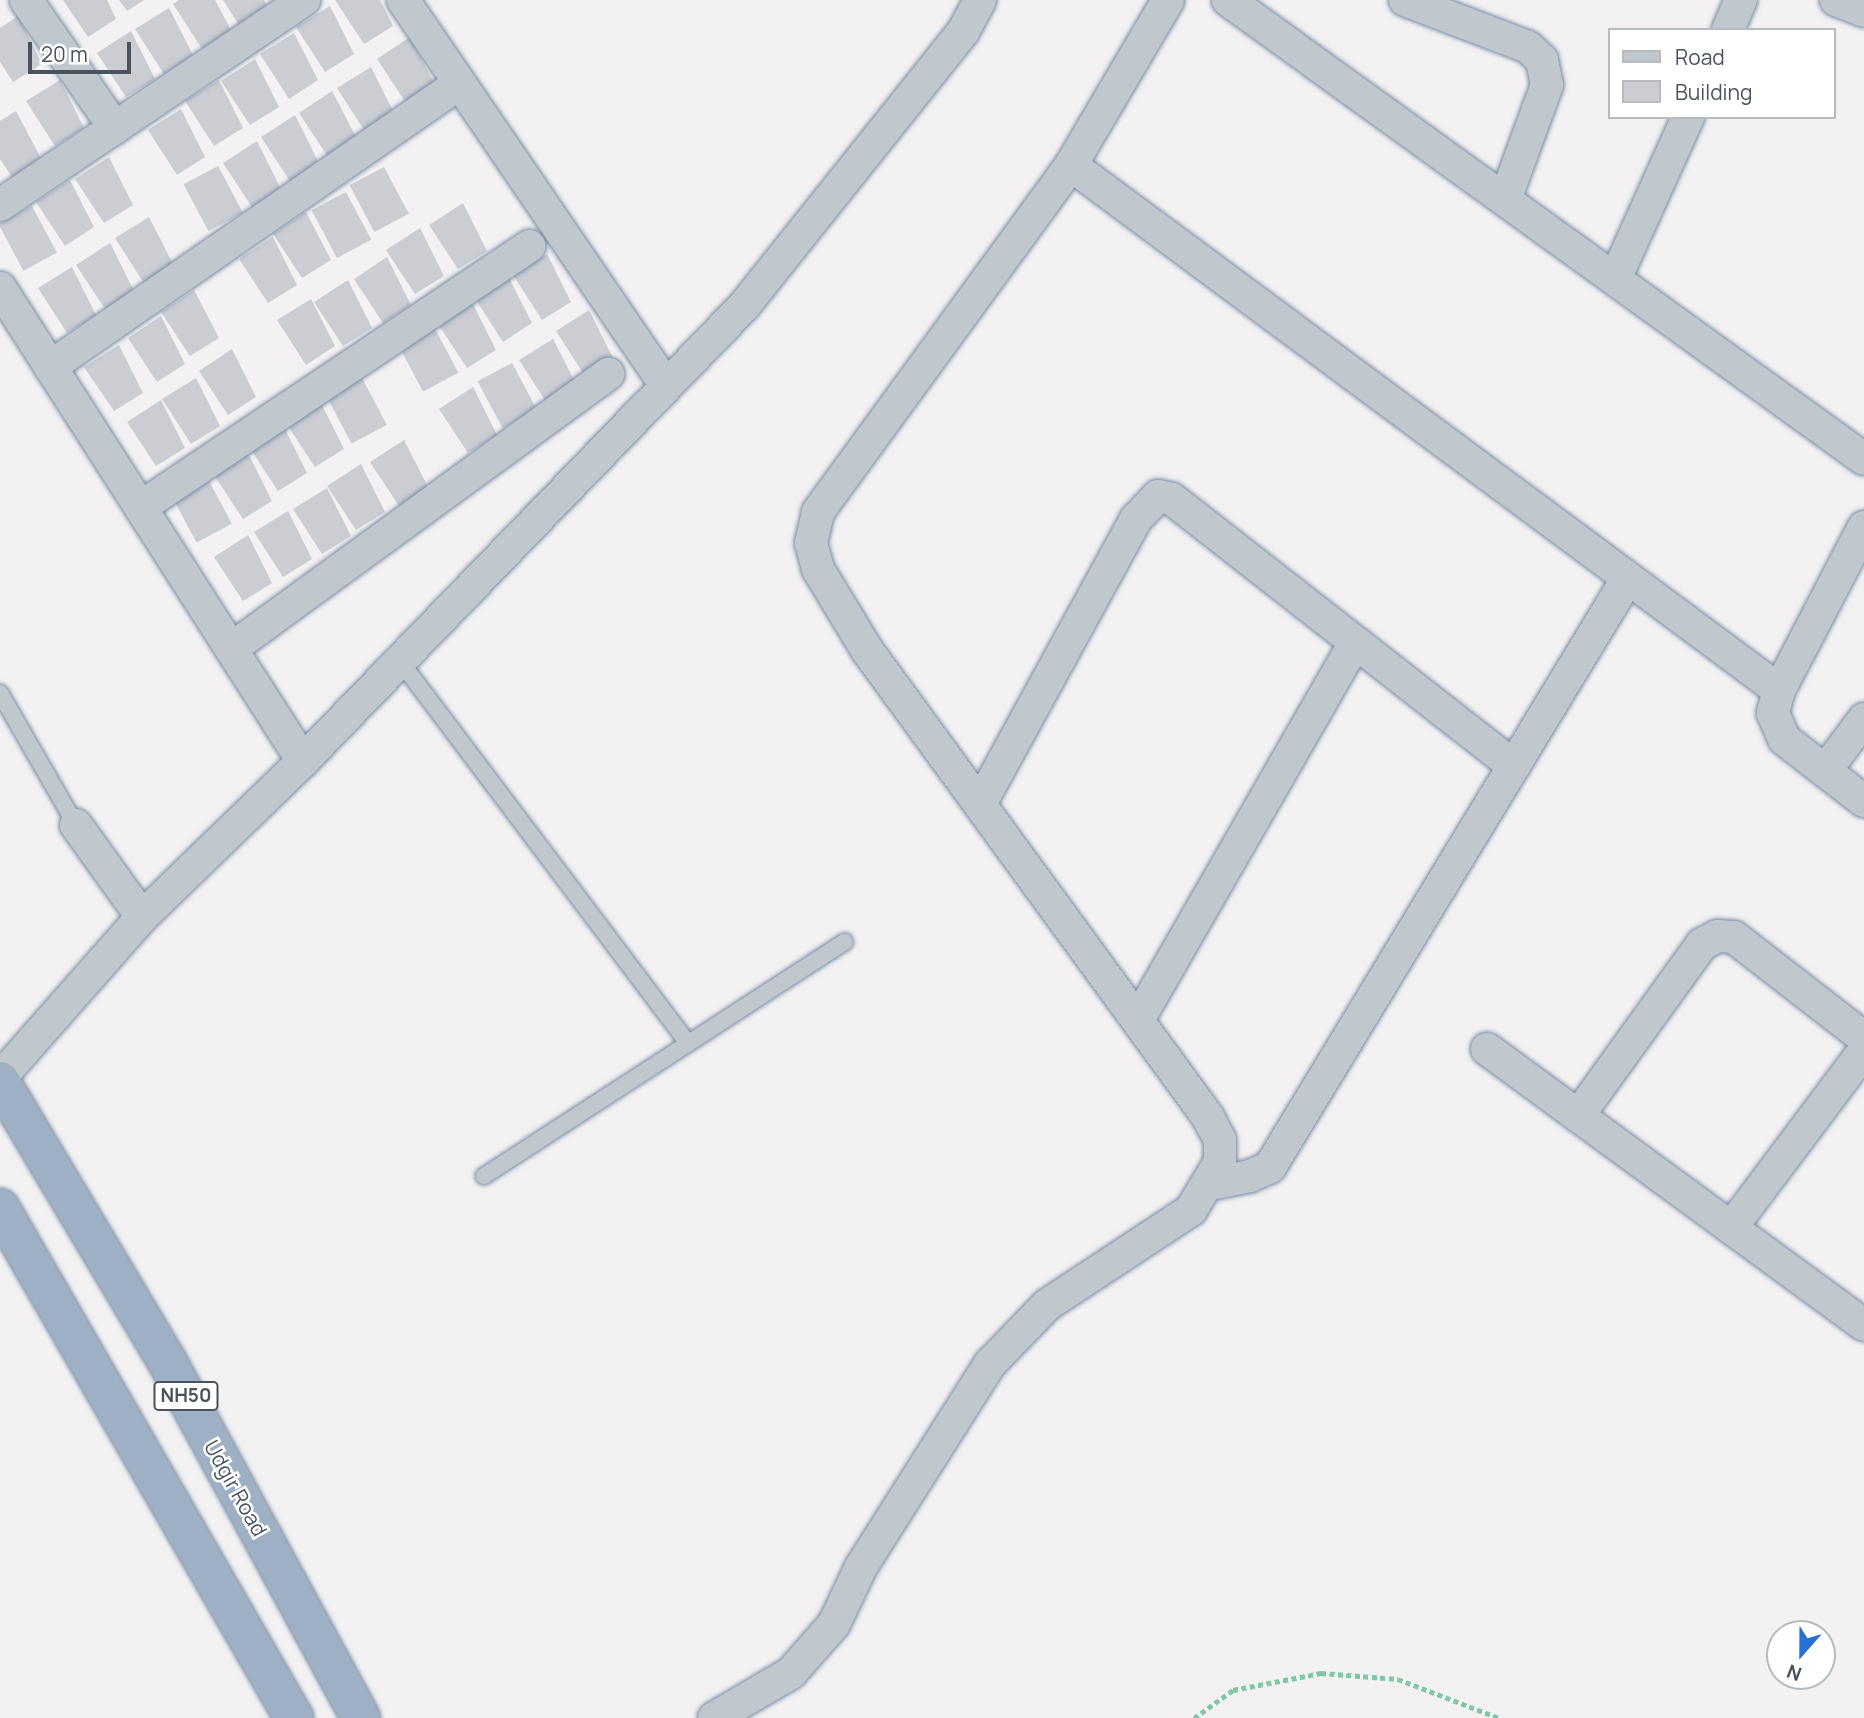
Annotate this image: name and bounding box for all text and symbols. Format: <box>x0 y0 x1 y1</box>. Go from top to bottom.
scale bar <box>32 28 135 72</box>
legend <box>1608 28 1836 119</box>
text: 20 m <box>41 40 88 68</box>
text: Road <box>1675 43 1725 71</box>
text: Building <box>1675 78 1752 106</box>
road number: NH50 <box>153 1380 219 1412</box>
street label: Udgir Road <box>199 1436 273 1540</box>
north arrow <box>1766 1620 1836 1690</box>
text: N <box>1783 1658 1805 1687</box>

